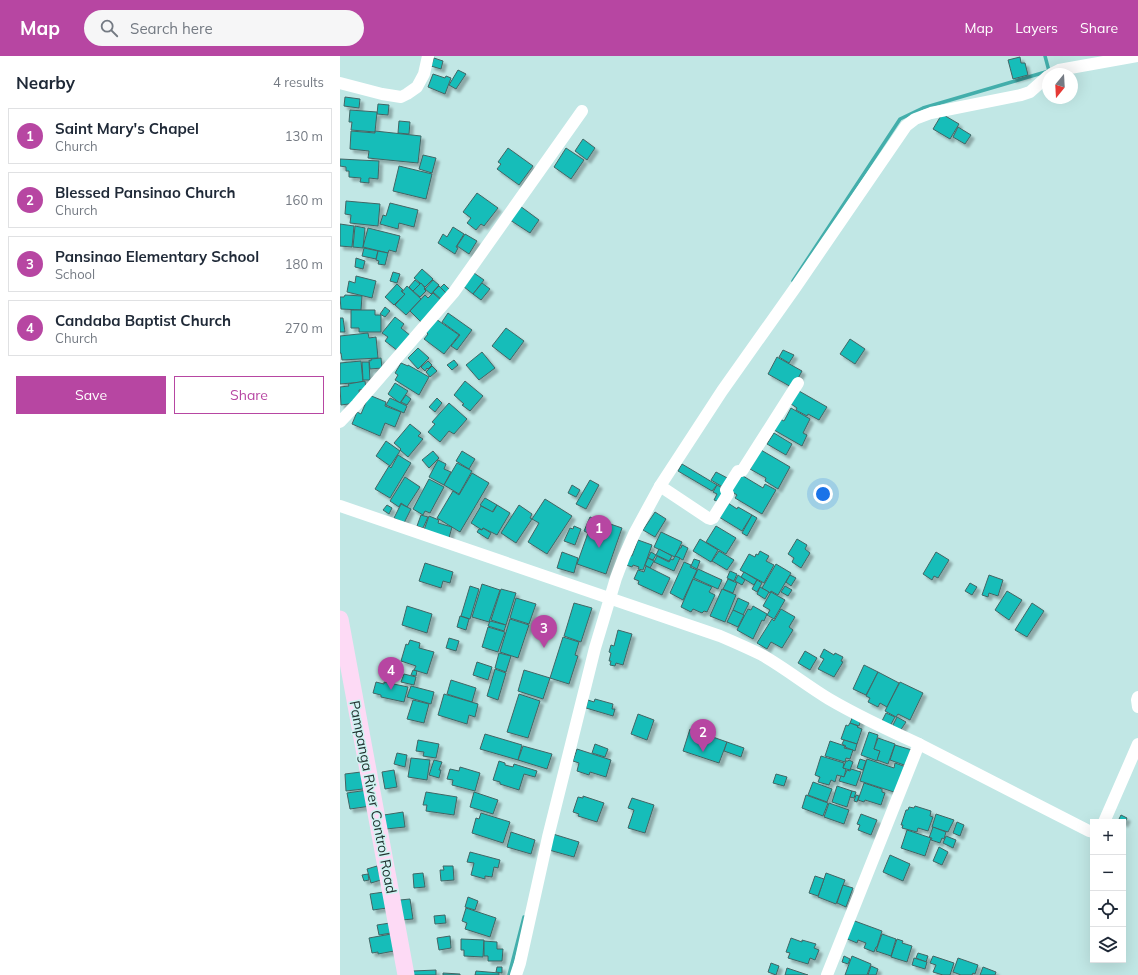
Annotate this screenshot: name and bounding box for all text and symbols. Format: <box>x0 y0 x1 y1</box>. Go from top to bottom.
search box <box>84 10 364 46</box>
text: Map <box>20 16 60 40</box>
icon: search <box>98 17 120 39</box>
text: Search here <box>130 19 213 38</box>
text: Map <box>964 19 993 37</box>
text: Layers <box>1015 19 1058 37</box>
text: Share <box>1080 19 1118 37</box>
north arrow <box>1042 68 1078 104</box>
text: Nearby <box>16 72 75 93</box>
text: 4 results <box>273 74 324 90</box>
text: Saint Mary's Chapel <box>55 119 199 138</box>
text: 1 <box>26 128 34 144</box>
text: 130 m <box>285 128 323 144</box>
text: Church <box>55 138 98 154</box>
text: Blessed Pansinao Church <box>55 183 236 202</box>
text: 2 <box>26 192 34 208</box>
text: 160 m <box>285 192 323 208</box>
text: Church <box>55 202 98 218</box>
text: Pansinao Elementary School <box>55 247 259 266</box>
text: 3 <box>26 256 34 272</box>
text: 180 m <box>285 256 323 272</box>
text: School <box>55 266 95 282</box>
text: Candaba Baptist Church <box>55 311 231 330</box>
text: 4 <box>26 320 34 336</box>
text: 270 m <box>285 320 323 336</box>
text: Church <box>55 330 98 346</box>
button: Save <box>16 376 166 414</box>
button: Share <box>174 376 324 414</box>
your location <box>813 484 833 504</box>
pin: 1 <box>586 515 612 548</box>
pin: 3 <box>531 615 557 648</box>
pin: 4 <box>378 657 404 690</box>
street label: Pampanga River Control Road <box>345 699 401 895</box>
pin: 2 <box>690 719 716 752</box>
map controls <box>1090 819 1126 963</box>
button: + <box>1090 819 1126 855</box>
button: − <box>1090 855 1126 891</box>
button: locate <box>1090 891 1126 927</box>
button: layers <box>1090 927 1126 963</box>

